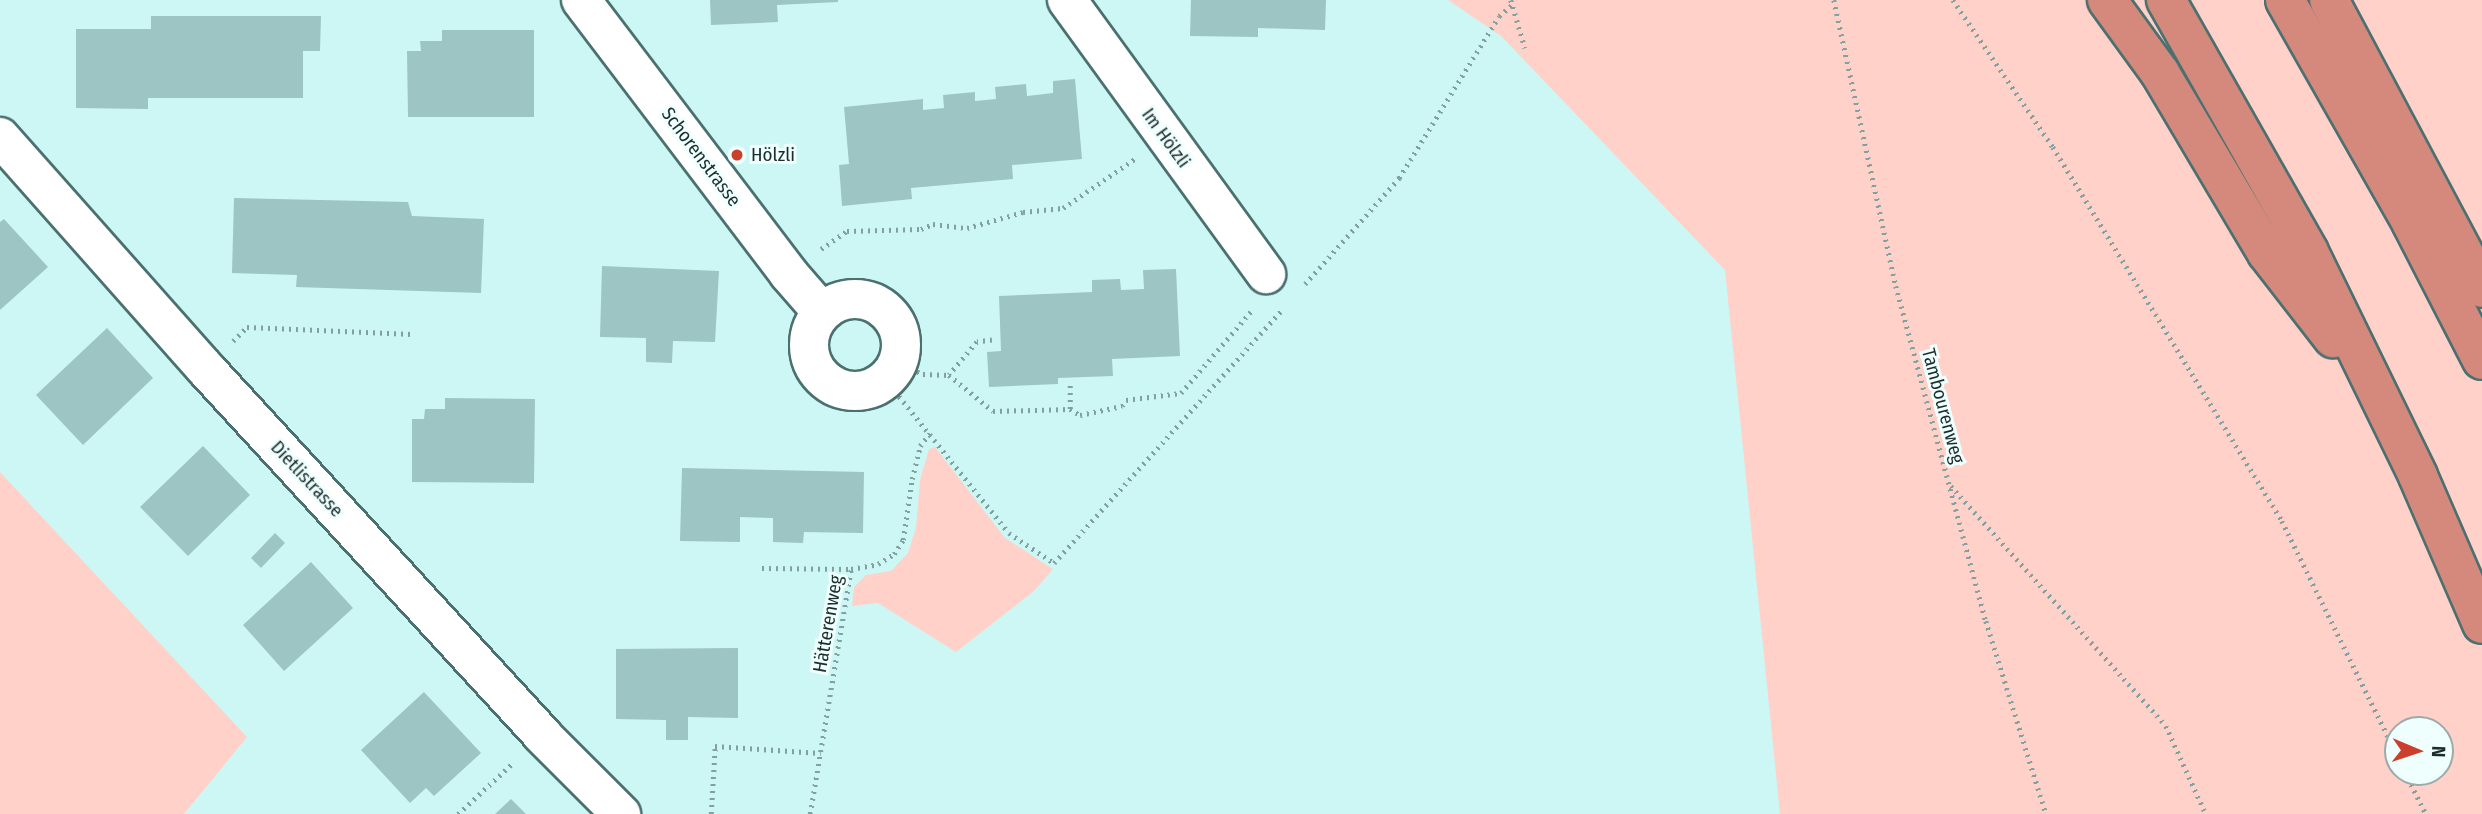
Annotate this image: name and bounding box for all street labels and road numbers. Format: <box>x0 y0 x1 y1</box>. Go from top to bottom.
street label: Schorenstrasse <box>656 103 746 211</box>
street label: Im Hölzli <box>1137 104 1195 172</box>
street label: Tambourenweg <box>1917 346 1969 466</box>
street label: Dietlistrasse <box>266 436 348 522</box>
street label: Hätterenweg <box>808 573 848 675</box>

